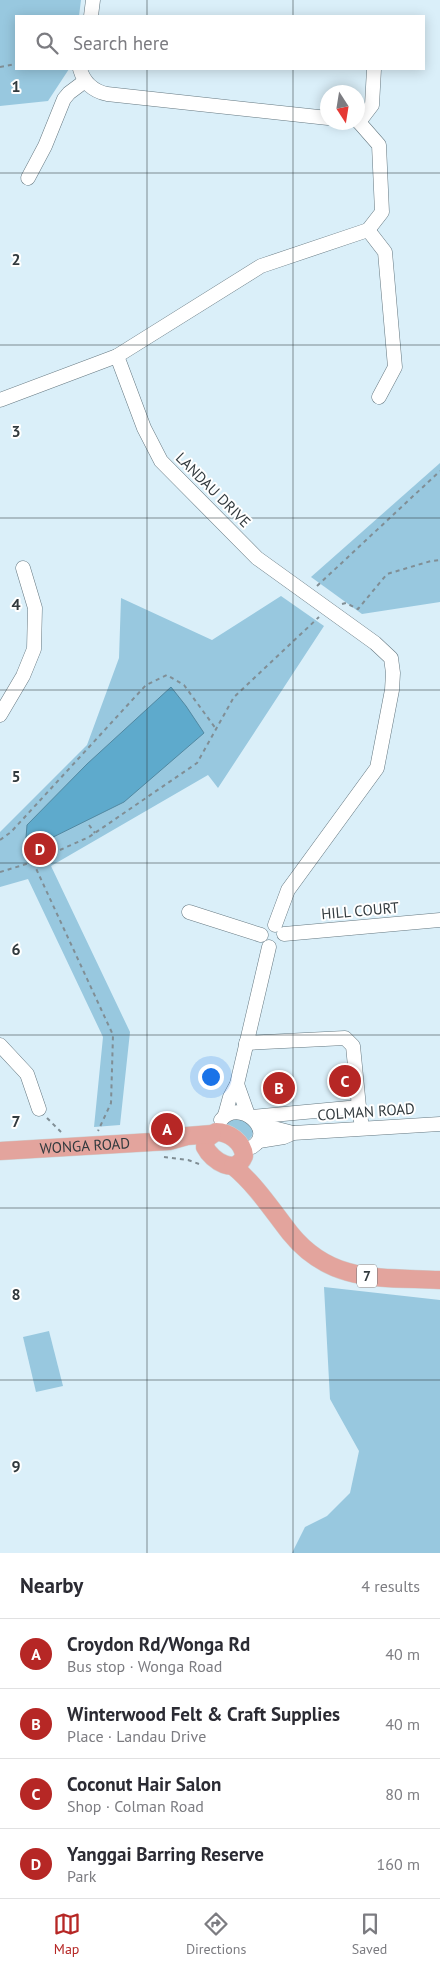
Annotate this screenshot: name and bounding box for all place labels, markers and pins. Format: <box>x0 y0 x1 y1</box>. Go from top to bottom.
pin: D <box>24 830 56 868</box>
pin: C <box>329 1062 361 1100</box>
pin: B <box>263 1069 295 1107</box>
pin: A <box>151 1110 183 1148</box>

